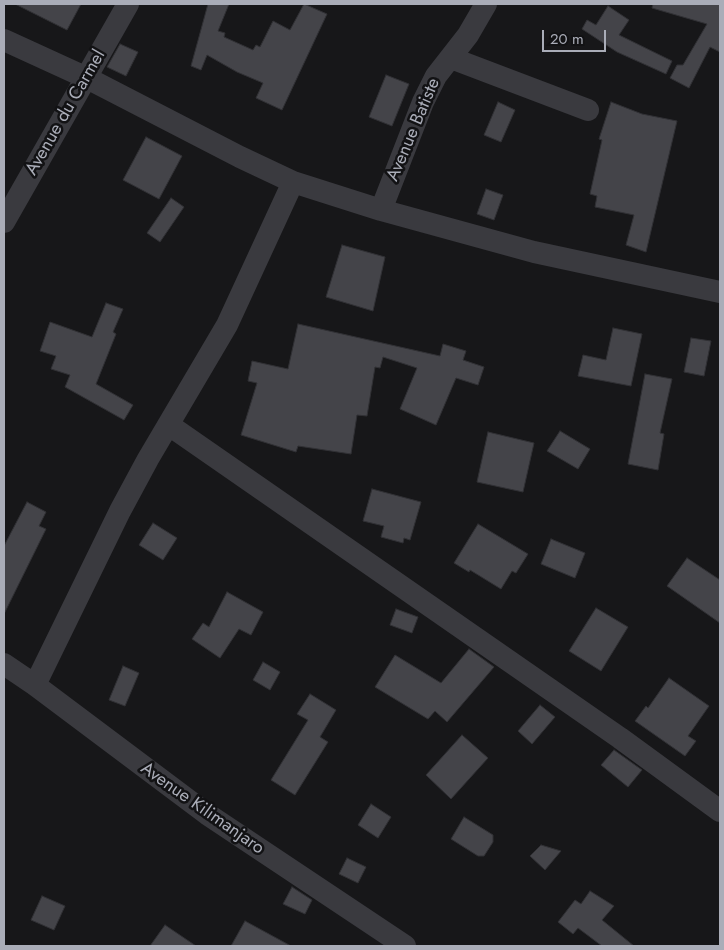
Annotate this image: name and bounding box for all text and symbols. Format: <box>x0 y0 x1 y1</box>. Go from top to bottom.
scale bar <box>544 20 608 52</box>
text: 20 m <box>550 28 584 50</box>
street label: Avenue du Carmel <box>21 46 111 180</box>
street label: Avenue Batiste <box>383 75 445 185</box>
street label: Avenue Kilimanjaro <box>136 758 268 860</box>

